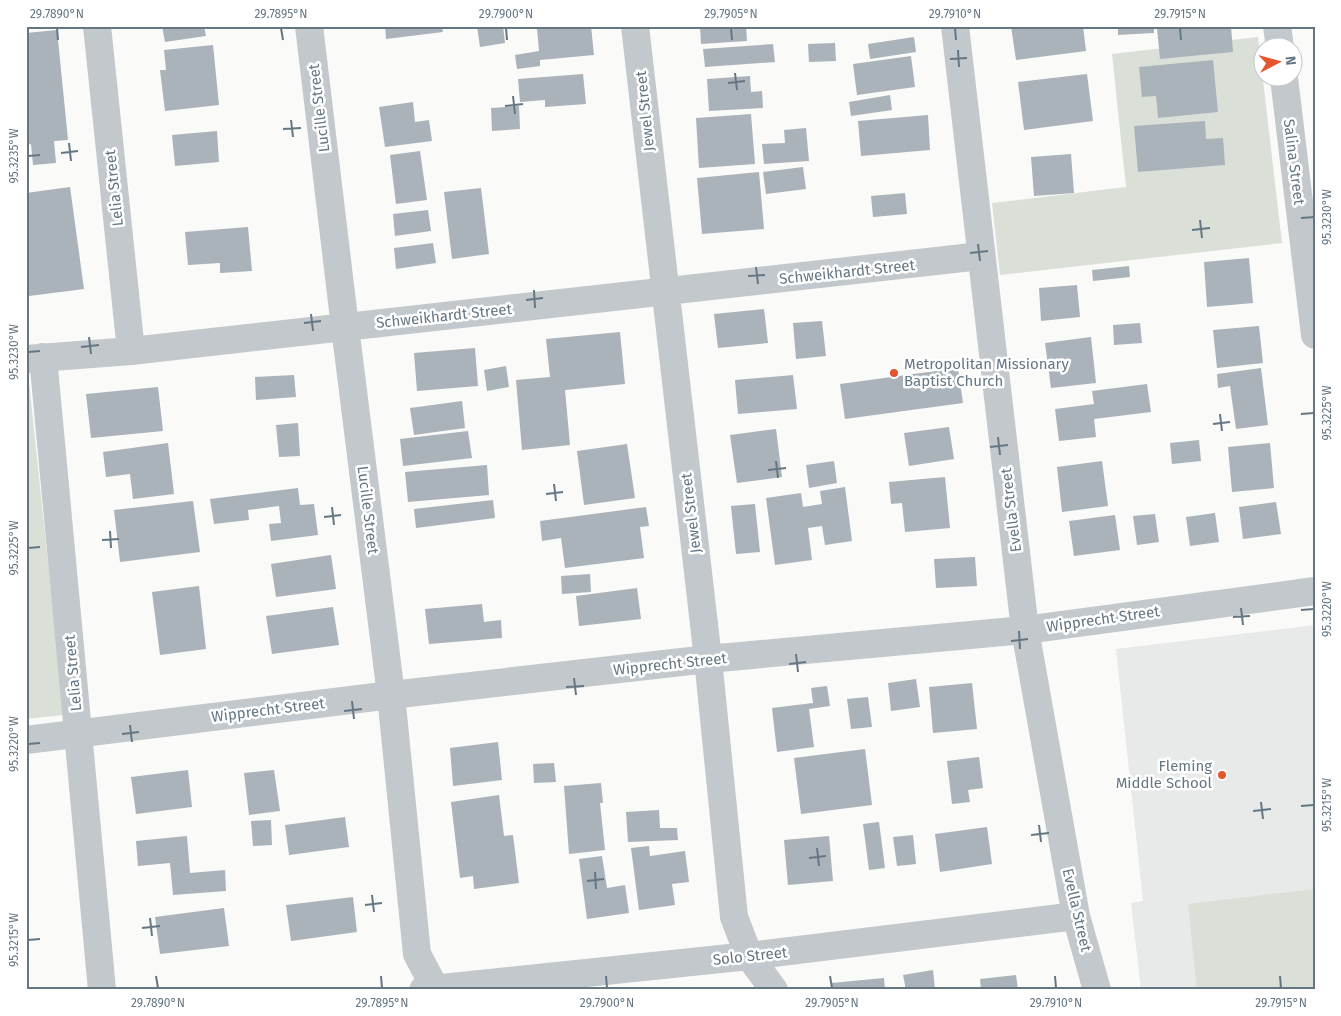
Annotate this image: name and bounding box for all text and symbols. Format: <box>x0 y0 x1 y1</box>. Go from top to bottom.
text: 29.7890°N <box>30 7 84 21</box>
text: 29.7895°N <box>254 7 308 21</box>
text: 29.7900°N <box>479 7 533 21</box>
text: 29.7905°N <box>704 7 758 21</box>
text: 29.7910°N <box>929 7 981 21</box>
text: 29.7915°N <box>1154 7 1206 21</box>
north arrow <box>1254 38 1304 88</box>
text: N <box>1281 55 1299 66</box>
street label: Lucille Street <box>305 62 333 153</box>
street label: Jewel Street <box>632 69 658 152</box>
street label: Salina Street <box>1280 118 1308 207</box>
text: 95.3235°W <box>7 128 21 184</box>
street label: Lelia Street <box>101 148 127 227</box>
text: 95.3230°W <box>1320 189 1334 245</box>
street label: Schweikhardt Street <box>778 256 916 288</box>
street label: Schweikhardt Street <box>375 300 513 332</box>
text: 95.3230°W <box>7 324 21 380</box>
place label: Metropolitan Missionary Baptist Church <box>904 355 1069 390</box>
marker: Metropolitan Missionary Baptist Church <box>888 367 900 379</box>
text: 95.3225°W <box>1320 385 1334 441</box>
street label: Lucille Street <box>354 465 382 556</box>
street label: Evella Street <box>997 466 1025 553</box>
street label: Jewel Street <box>677 471 705 554</box>
text: 95.3225°W <box>7 520 21 576</box>
text: 95.3220°W <box>1320 581 1334 637</box>
street label: Wipprecht Street <box>1045 602 1161 636</box>
street label: Lelia Street <box>61 633 85 712</box>
street label: Wipprecht Street <box>612 649 728 679</box>
street label: Wipprecht Street <box>210 694 326 726</box>
text: 95.3220°W <box>7 716 21 772</box>
place label: Fleming Middle School <box>1116 757 1213 792</box>
marker: Fleming Middle School <box>1216 769 1228 781</box>
text: 95.3215°W <box>1320 778 1334 832</box>
street label: Evella Street <box>1059 867 1095 954</box>
text: 95.3215°W <box>7 913 21 967</box>
street label: Solo Street <box>712 943 789 969</box>
text: 29.7890°N <box>131 996 185 1010</box>
text: 29.7895°N <box>355 996 409 1010</box>
text: 29.7900°N <box>580 996 634 1010</box>
text: 29.7905°N <box>805 996 859 1010</box>
text: 29.7910°N <box>1030 996 1082 1010</box>
text: 29.7915°N <box>1255 996 1307 1010</box>

